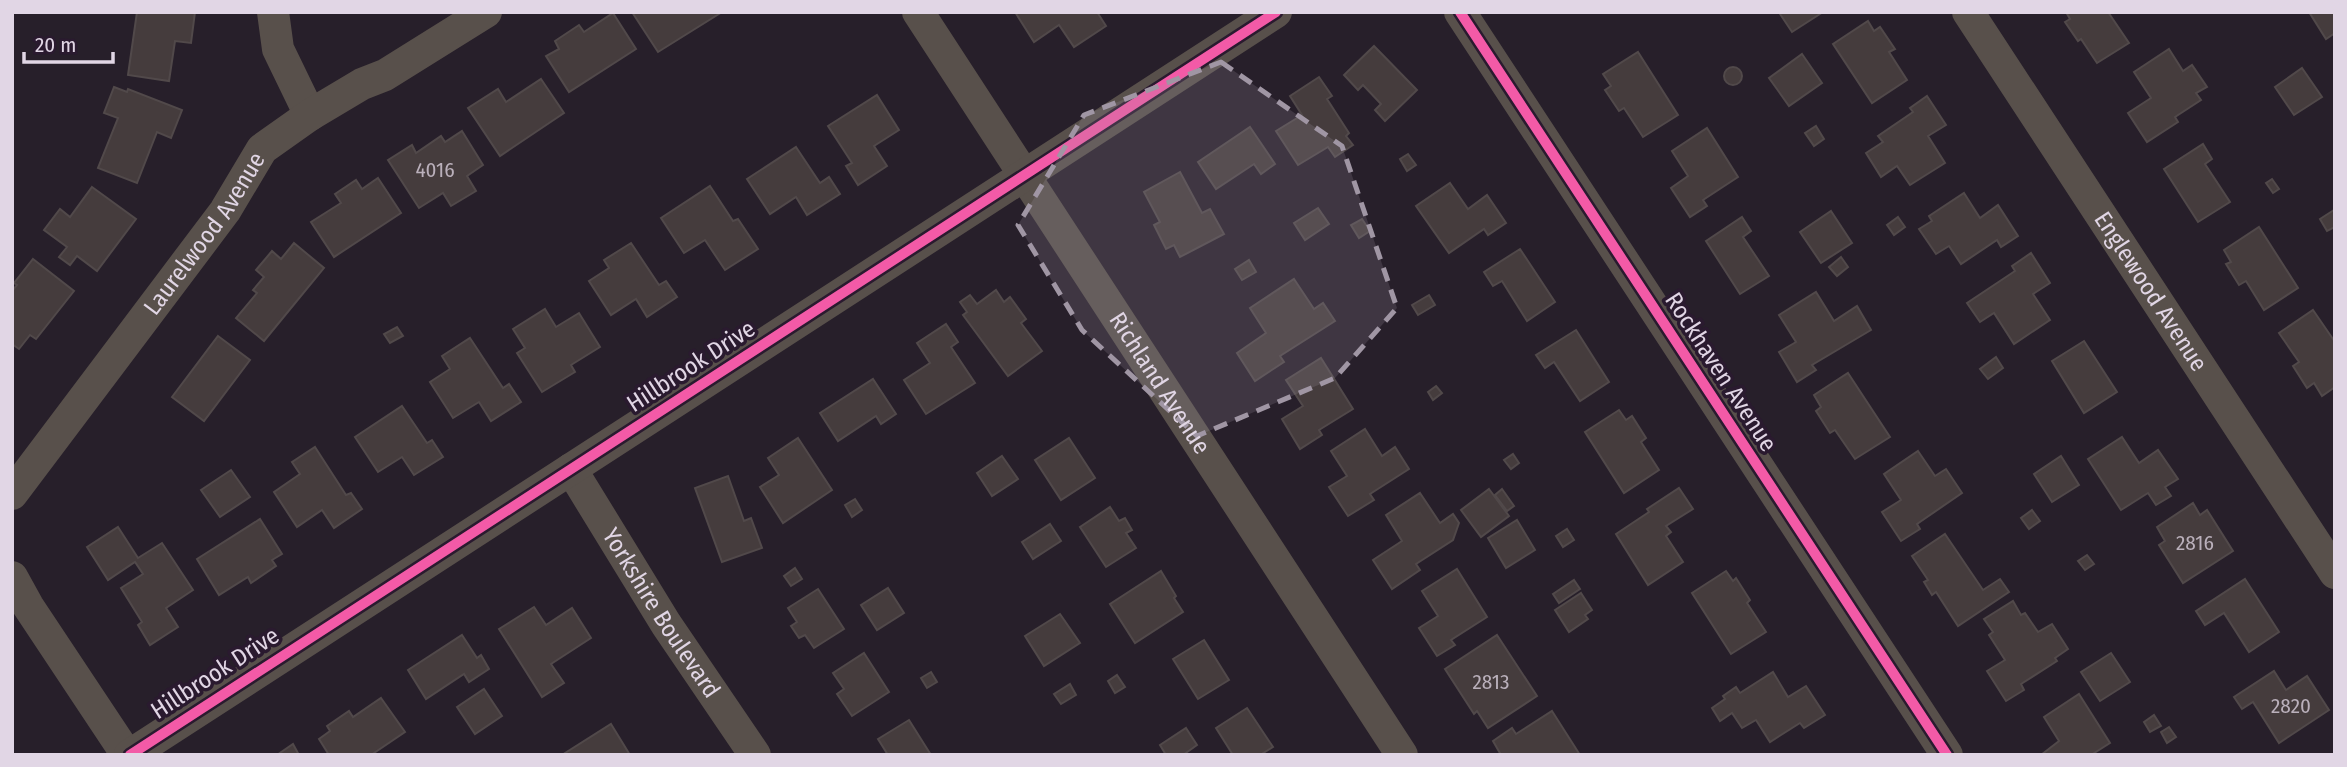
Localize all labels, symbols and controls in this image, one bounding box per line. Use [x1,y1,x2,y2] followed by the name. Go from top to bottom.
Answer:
[24,21,114,65] scale bar
[35,32,76,58] text: 20 m
[138,147,271,320] street label: Laurelwood Avenue
[415,157,455,183] house number: 4016
[2089,207,2213,376] street label: Englewood Avenue
[1659,287,1783,457] street label: Rockhaven Avenue
[1103,307,1216,459] street label: Richland Avenue
[622,314,760,418] street label: Hillbrook Drive
[597,523,726,703] street label: Yorkshire Boulevard
[2176,530,2214,556] house number: 2816
[146,621,284,725] street label: Hillbrook Drive
[1473,669,1509,695] house number: 2813
[2271,693,2311,719] house number: 2820

